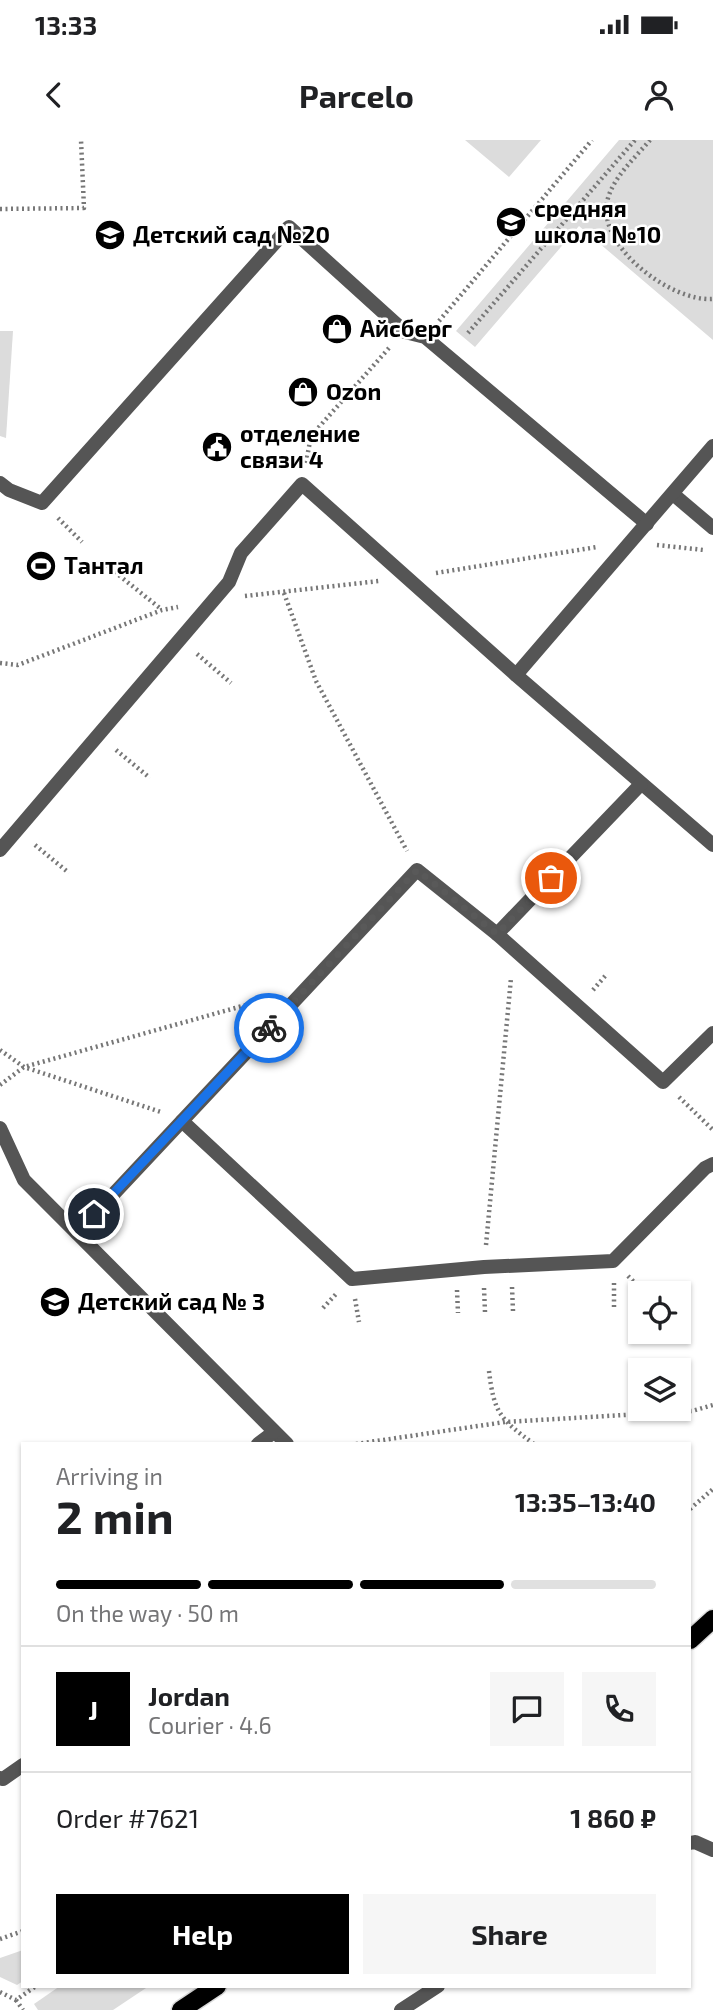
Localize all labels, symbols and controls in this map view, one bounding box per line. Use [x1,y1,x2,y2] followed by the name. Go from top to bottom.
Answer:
[35,9,97,40] text: 13:33
[35,76,73,114] icon: back
[299,76,414,114] text: Parcelo
[640,76,678,114] icon: person
[534,194,661,248] place label: средняя школа №10
[494,205,528,239] school or university icon: средняя школа №10
[93,218,127,252] school or university icon: Детский сад №20
[133,220,330,248] place label: Детский сад №20
[320,312,354,346] shop icon: Айсберг
[360,314,452,342] place label: Айсберг
[286,375,320,409] shop icon: Ozon
[326,377,381,405] place label: Ozon
[240,419,360,473] place label: отделение связи 4
[200,430,234,464] public building icon: отделение связи 4
[24,549,58,583] sports icon: Тантал
[64,551,144,579] place label: Тантал
[521,848,581,908] pin
[532,859,570,897] icon: bag
[234,993,304,1063] courier
[250,1009,288,1047] icon: bike
[64,1184,124,1244] pin
[75,1195,113,1233] icon: home
[628,1281,691,1421] map controls
[628,1281,691,1344] button: locate
[38,1285,72,1319] school or university icon: Детский сад № 3
[78,1287,265,1315] place label: Детский сад № 3
[628,1358,691,1421] button: layers
[56,1462,163,1490] text: Arriving in
[515,1486,656,1517] text: 13:35–13:40
[56,1488,174,1543] text: 2 min
[56,1599,239,1627] text: On the way · 50 m
[490,1672,564,1746] button: chat
[582,1672,656,1746] button: phone
[148,1680,230,1711] text: Jordan
[88,1694,98,1725] text: J
[148,1711,272,1739] text: Courier · 4.6
[56,1802,199,1833] text: Order #7621
[570,1802,656,1833] text: 1 860 ₽
[56,1894,349,1974] button: Help
[363,1894,656,1974] button: Share

